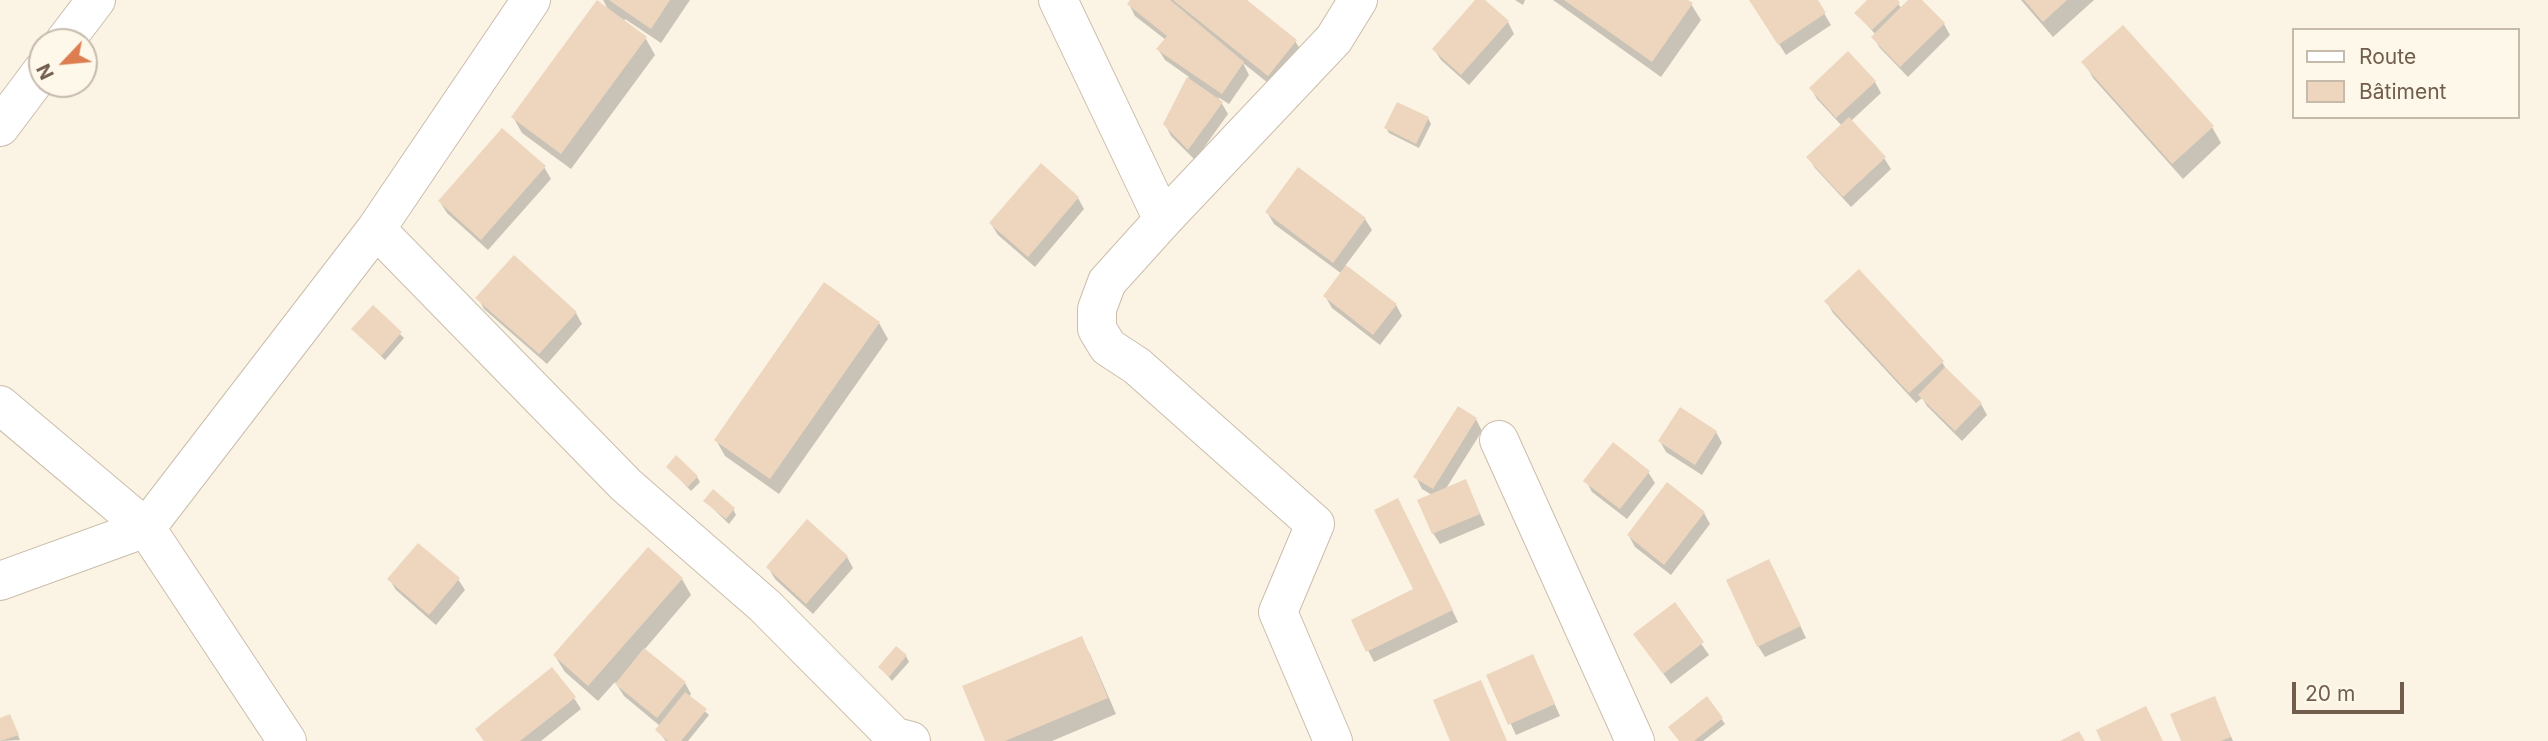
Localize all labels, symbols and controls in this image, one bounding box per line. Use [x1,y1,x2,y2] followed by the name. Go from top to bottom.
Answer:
[28,28,98,98] north arrow
[2292,28,2520,119] legend
[2359,44,2416,69] text: Route
[32,60,59,83] text: N
[2359,79,2446,104] text: Bâtiment
[2296,668,2408,712] scale bar
[2305,681,2355,706] text: 20 m

